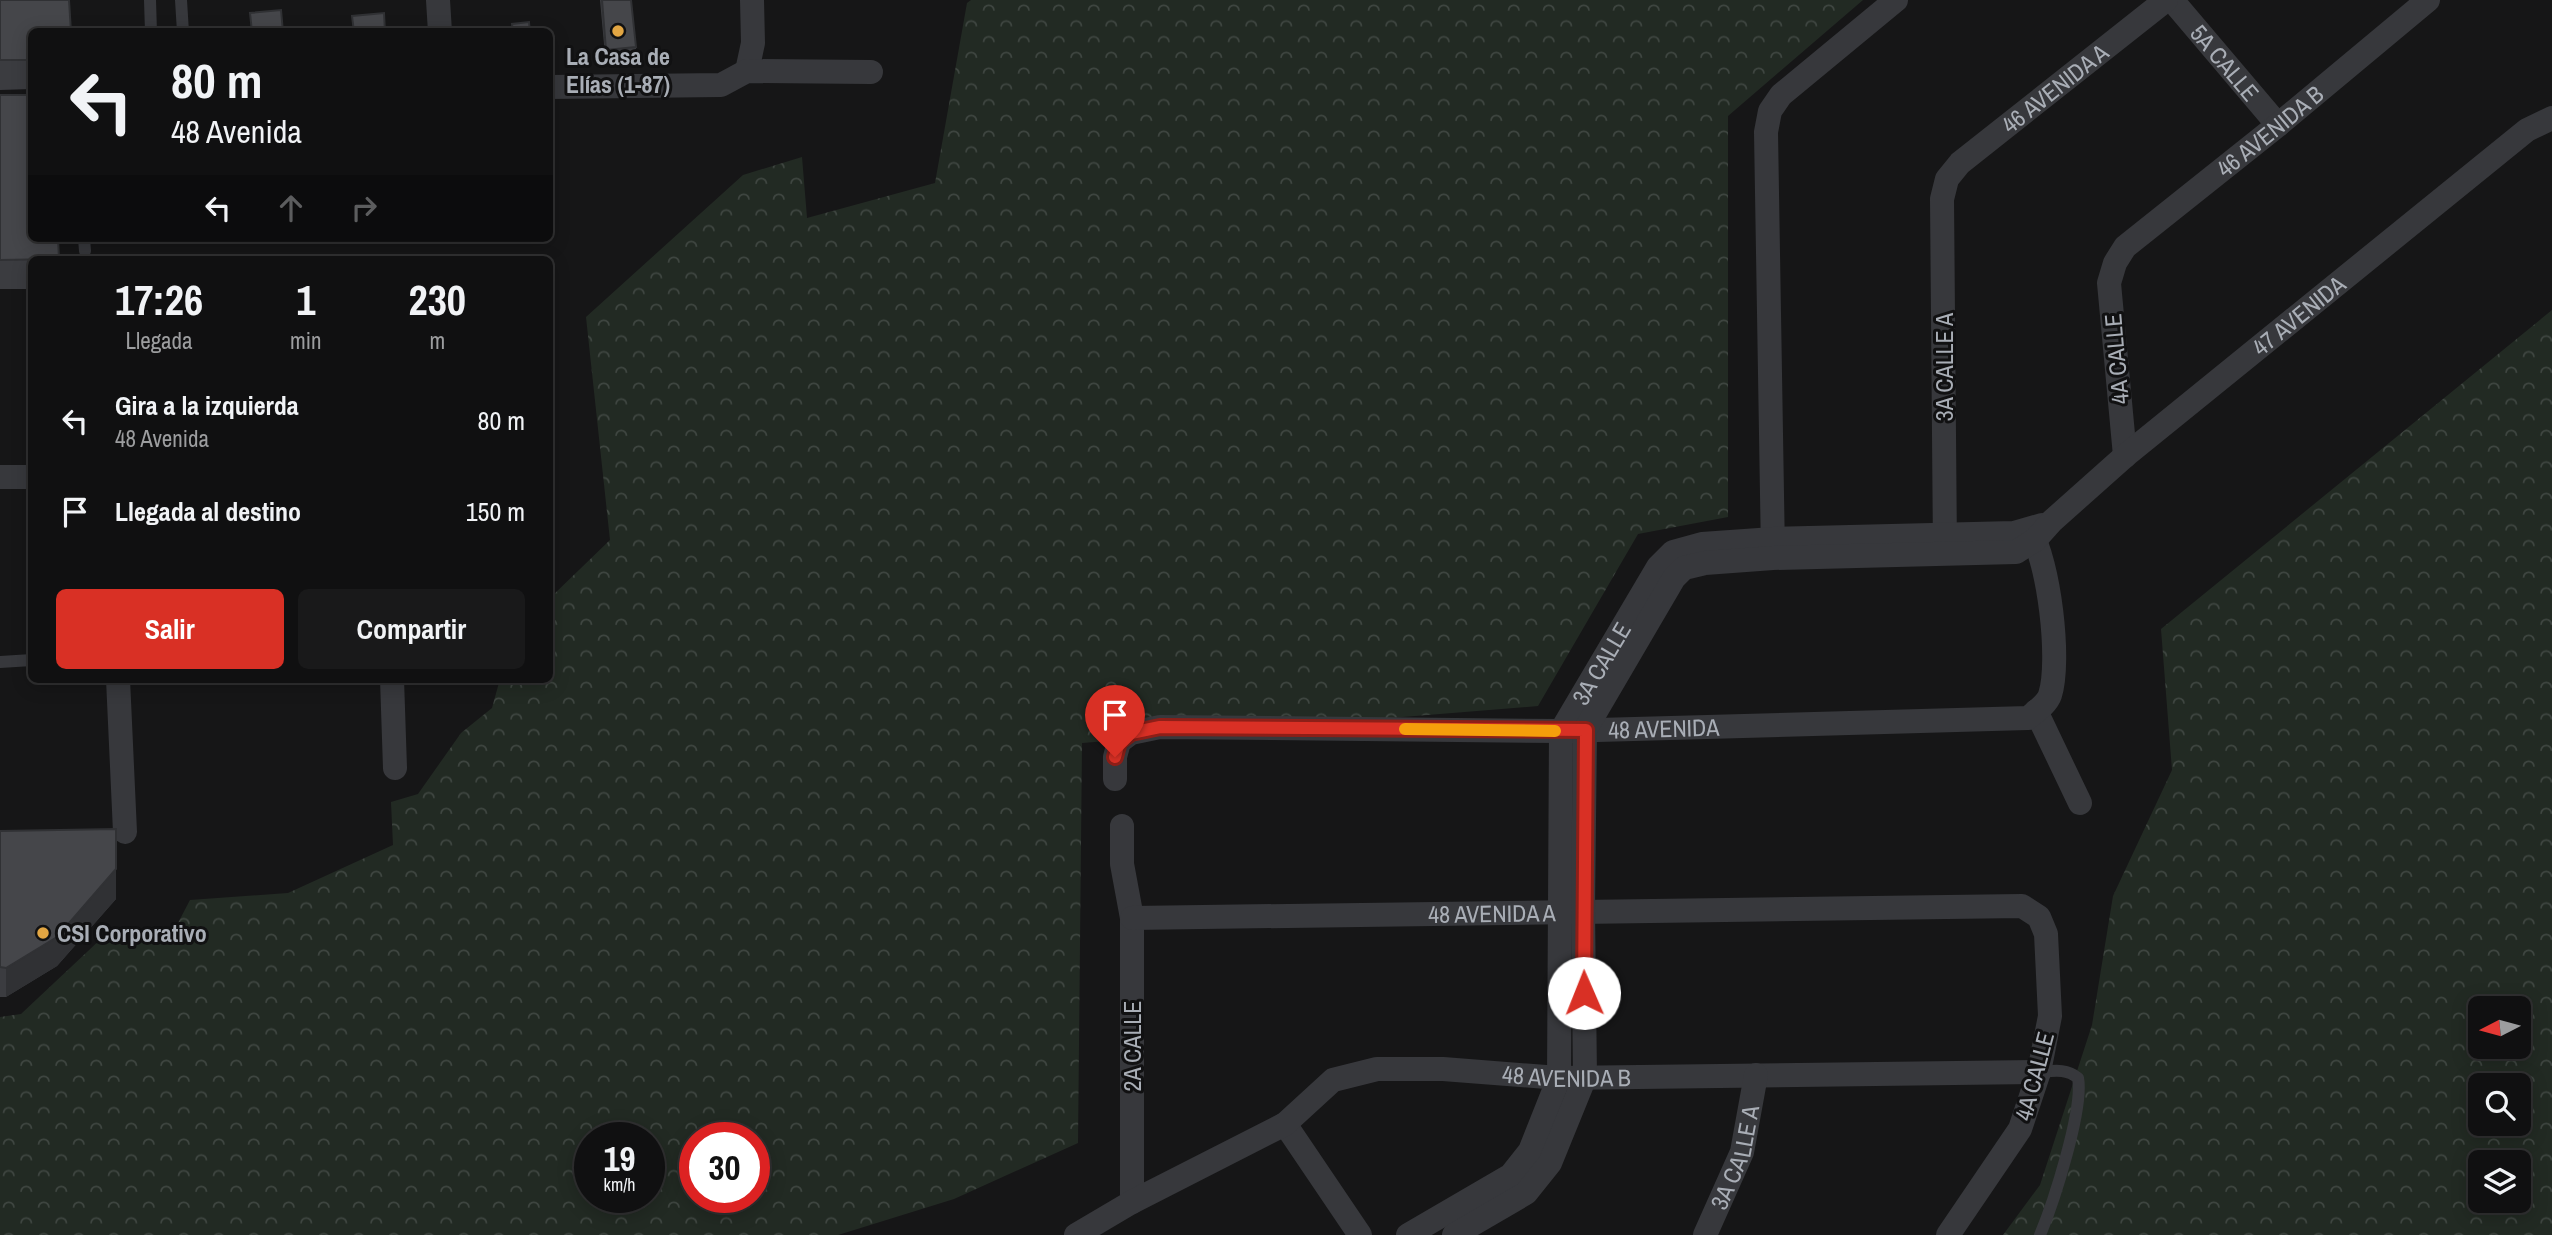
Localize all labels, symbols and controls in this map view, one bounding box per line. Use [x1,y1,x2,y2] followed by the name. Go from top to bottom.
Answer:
[2183,18,2267,108] street label: 5A CALLE
[610,23,626,39] marker: La Casa de Elías (1-87)
[1995,35,2115,140] street label: 46 AVENIDA A
[566,40,670,100] place label: La Casa de Elías (1-87)
[171,47,263,113] text: 80 m
[56,56,147,147] icon: left
[2210,78,2330,184] street label: 46 AVENIDA B
[171,110,302,153] text: 48 Avenida
[199,189,237,227] icon: left
[272,189,310,227] icon: ahead
[345,189,383,227] icon: right
[2245,267,2353,363] street label: 47 AVENIDA
[115,272,203,328] text: 17:26
[296,272,315,328] text: 1
[409,272,466,328] text: 230
[1928,312,1960,421] street label: 3A CALLE A
[2096,312,2136,406] street label: 4A CALLE
[125,325,193,356] text: Llegada
[290,325,322,356] text: min
[429,325,445,356] text: m
[115,388,299,423] text: Gira a la izquierda
[56,402,94,440] icon: left
[478,403,525,438] text: 80 m
[115,423,209,454] text: 48 Avenida
[56,493,94,531] icon: arrive
[115,494,301,529] text: Llegada al destino
[466,494,525,529] text: 150 m
[56,589,284,669] button: Salir
[298,589,525,669] button: Compartir
[1564,616,1638,711] street label: 3A CALLE
[1085,685,1145,757] pin
[1096,696,1134,734] icon: arrive
[1608,711,1721,746] street label: 48 AVENIDA
[1428,896,1557,930] street label: 48 AVENIDA A
[57,917,207,949] place label: CSI Corporativo
[35,925,51,941] marker: CSI Corporativo
[1547,956,1621,1030] position arrow
[2468,996,2530,1059] north arrow
[2468,996,2531,1213] map controls
[1116,1001,1148,1091] street label: 2A CALLE
[2007,1028,2061,1124] street label: 4A CALLE
[1501,1058,1631,1094] street label: 48 AVENIDA B
[2468,1073,2531,1136] button: search
[1703,1102,1766,1214] street label: 3A CALLE A
[679,1122,770,1213] speed limit sign: 30
[604,1135,635,1182] text: 19
[2468,1150,2531,1213] button: layers
[604,1172,636,1197] text: km/h

